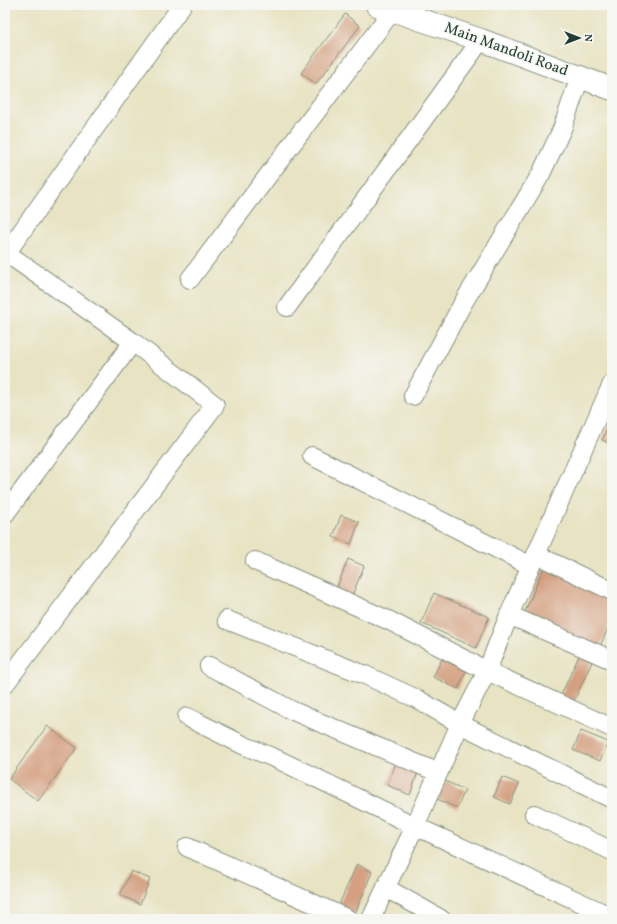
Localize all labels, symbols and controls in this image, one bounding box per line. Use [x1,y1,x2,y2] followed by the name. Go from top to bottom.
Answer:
[441,18,571,82] street label: Main Mandoli Road
[559,18,599,58] north arrow
[580,34,595,42] text: N

